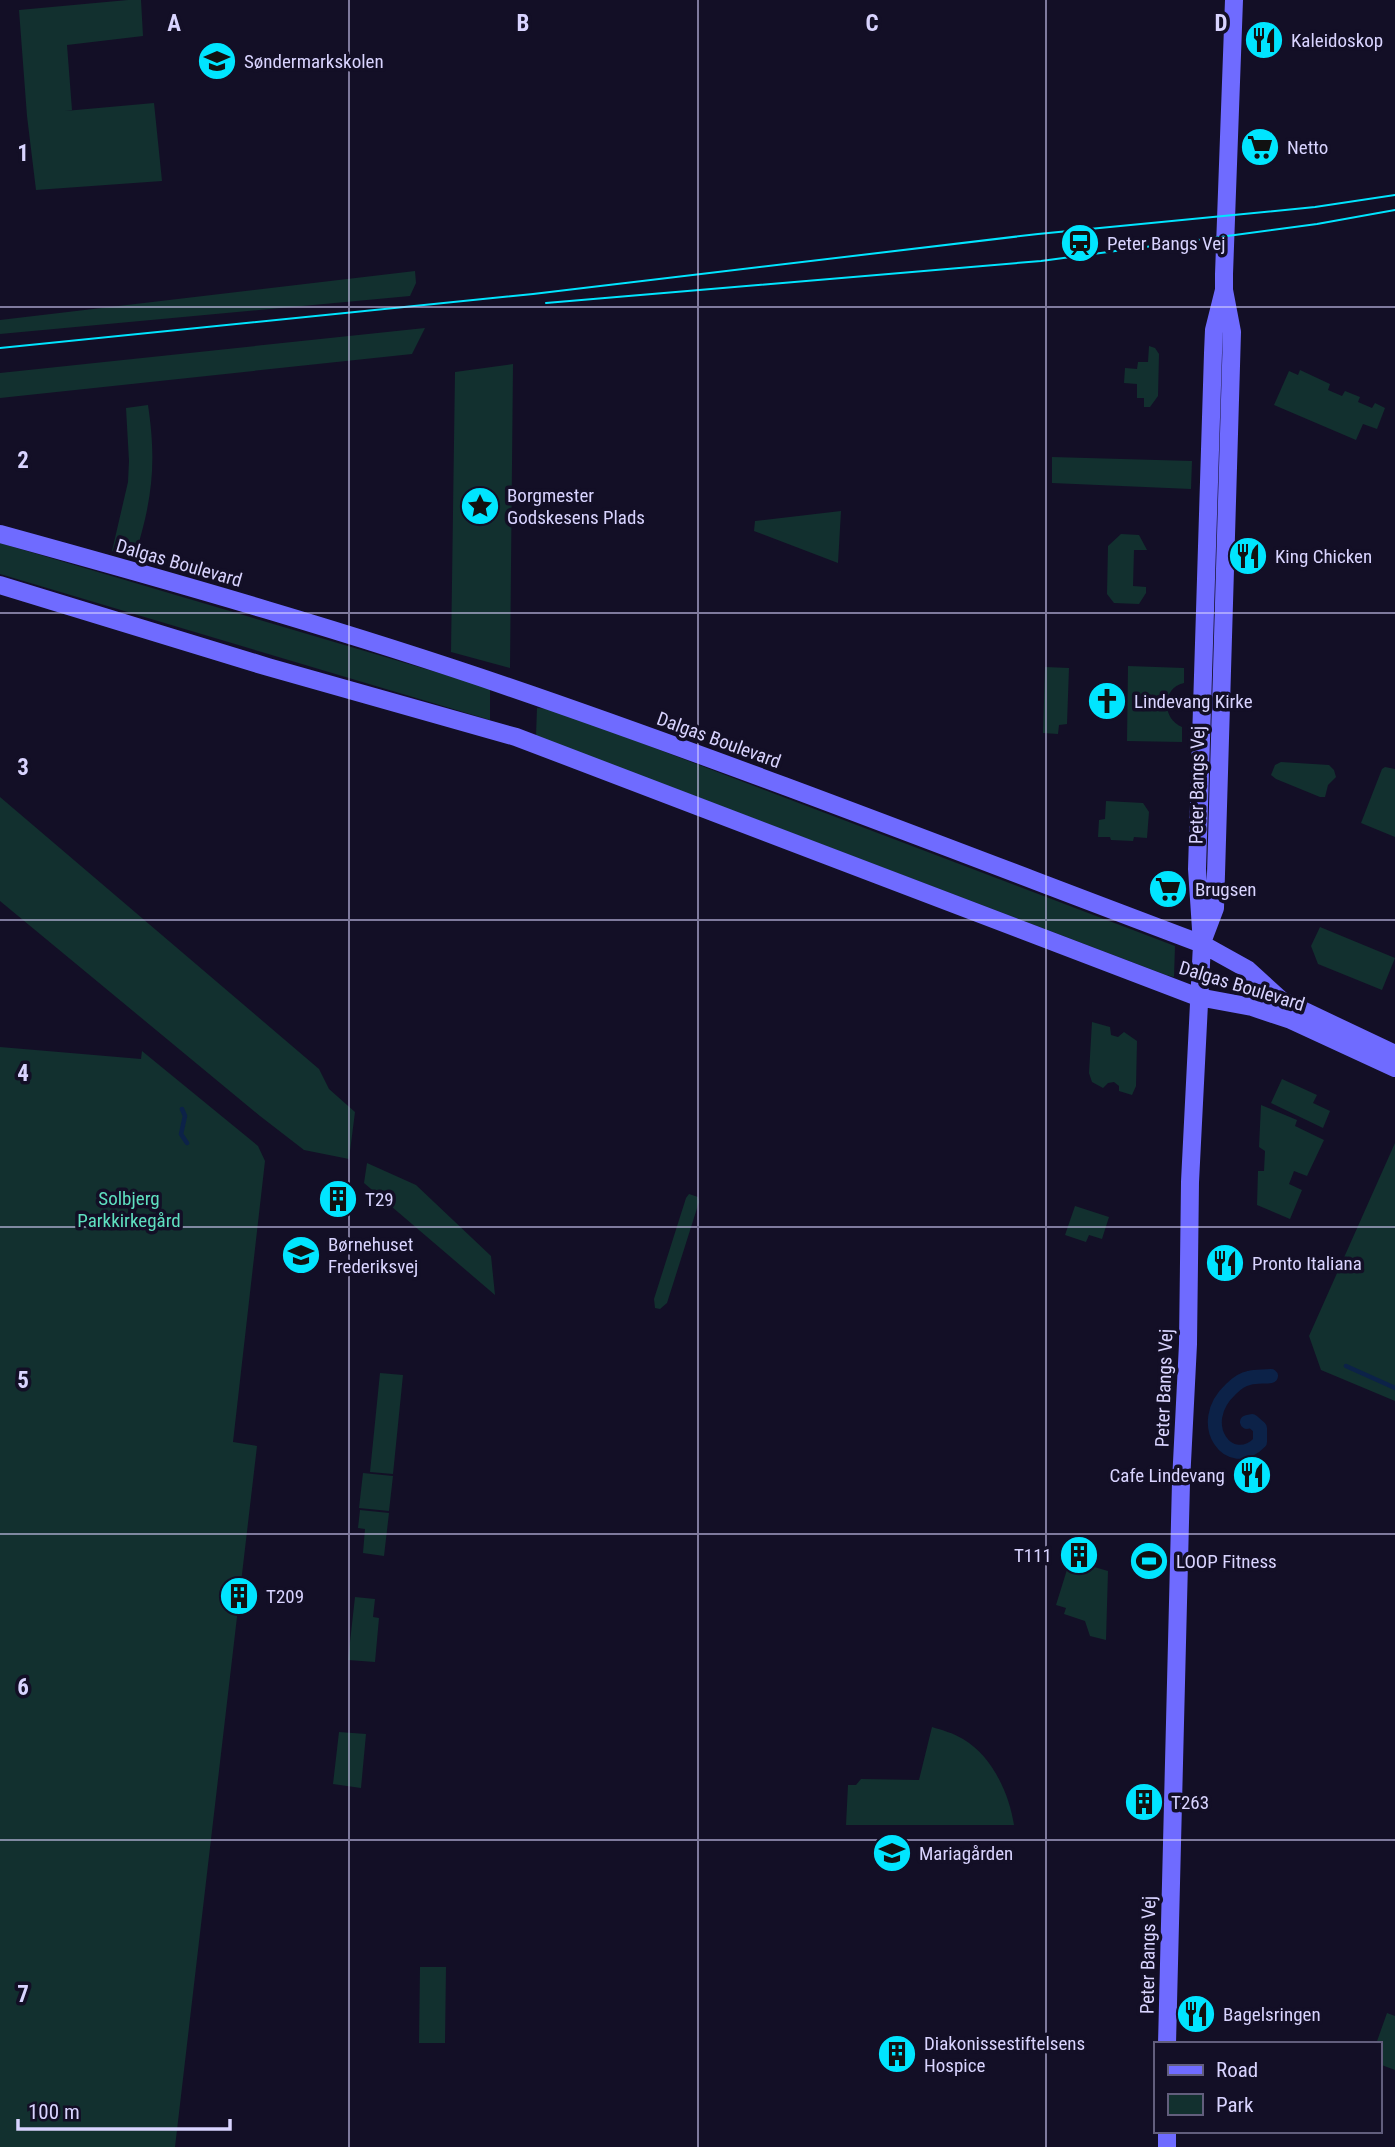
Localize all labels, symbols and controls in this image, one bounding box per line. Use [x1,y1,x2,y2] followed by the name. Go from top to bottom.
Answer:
[167,10,181,37] text: A
[517,10,529,37] text: B
[865,10,879,37] text: C
[1215,10,1228,37] text: D
[1243,19,1285,61] restaurant icon: Kaleidoskop
[1291,29,1383,52] place label: Kaleidoskop
[196,40,238,82] school or university icon: Søndermarkskolen
[244,50,384,73] place label: Søndermarkskolen
[1239,126,1281,168] supermarket icon: Netto
[1287,136,1328,159] place label: Netto
[17,140,29,167] text: 1
[1059,222,1101,264] station icon: Peter Bangs Vej
[1107,232,1225,255] place label: Peter Bangs Vej
[17,447,29,474] text: 2
[507,484,645,529] place label: Borgmester Godskesens Plads
[459,485,501,527] place icon: Borgmester Godskesens Plads
[113,534,245,592] street label: Dalgas Boulevard
[1227,535,1269,577] restaurant icon: King Chicken
[1275,545,1372,568] place label: King Chicken
[1086,680,1128,722] church icon: Lindevang Kirke
[1134,690,1253,713] place label: Lindevang Kirke
[654,707,784,773] street label: Dalgas Boulevard
[1184,726,1210,844] street label: Peter Bangs Vej
[17,754,29,781] text: 3
[1147,868,1189,910] supermarket icon: Brugsen
[1195,878,1257,901] place label: Brugsen
[1176,956,1308,1016] street label: Dalgas Boulevard
[17,1060,29,1087] text: 4
[317,1178,359,1220] building icon: T29
[77,1187,181,1232] park label: Solbjerg Parkkirkegård
[365,1188,394,1211] place label: T29
[328,1233,418,1278] place label: Børnehuset Frederiksvej
[280,1234,322,1276] school or university icon: Børnehuset Frederiksvej
[1204,1242,1246,1284] restaurant icon: Pronto Italiana
[1252,1252,1362,1275] place label: Pronto Italiana
[1150,1328,1178,1448] street label: Peter Bangs Vej
[17,1367,29,1394] text: 5
[1231,1454,1273,1496] restaurant icon: Cafe Lindevang
[1110,1464,1225,1487] place label: Cafe Lindevang
[1058,1534,1100,1576] building icon: T111
[1128,1540,1170,1582] sports icon: LOOP Fitness
[1014,1544,1052,1567] place label: T111
[1176,1550,1277,1573] place label: LOOP Fitness
[218,1575,260,1617] building icon: T209
[266,1585,304,1608] place label: T209
[17,1674,29,1701] text: 6
[1123,1781,1165,1823] building icon: T263
[1171,1791,1209,1814] place label: T263
[871,1832,913,1874] school or university icon: Mariagården
[919,1842,1013,1865] place label: Mariagården
[1135,1896,1161,2014] street label: Peter Bangs Vej
[17,1981,29,2008] text: 7
[1175,1993,1217,2035] restaurant icon: Bagelsringen
[1223,2003,1321,2026] place label: Bagelsringen
[924,2032,1085,2077] place label: Diakonissestiftelsens Hospice
[876,2033,918,2075] building icon: Diakonissestiftelsens Hospice
[1154,2042,1381,2133] legend
[1216,2058,1258,2082] text: Road
[18,2088,229,2132] scale bar
[1216,2093,1254,2117] text: Park
[28,2100,80,2124] text: 100 m

